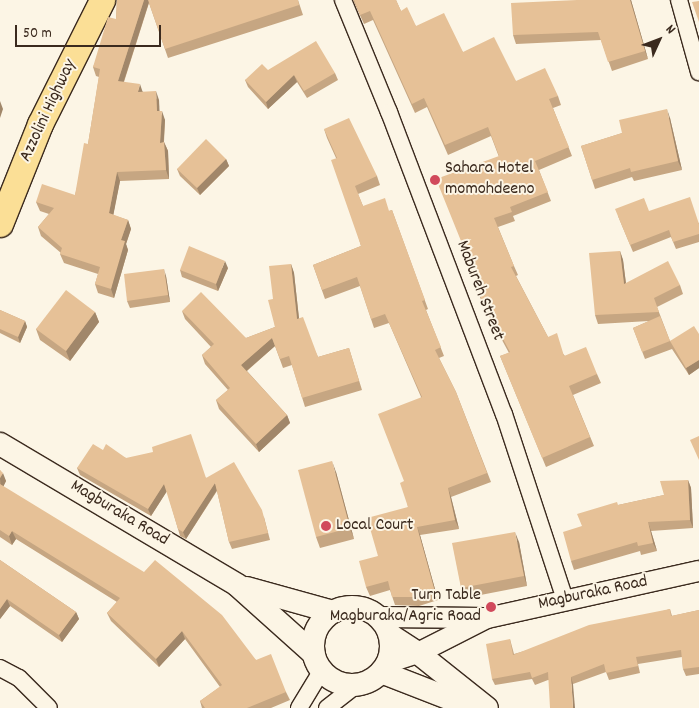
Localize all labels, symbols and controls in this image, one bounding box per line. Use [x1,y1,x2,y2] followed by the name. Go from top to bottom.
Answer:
[18,15,164,47] scale bar
[634,15,684,65] north arrow
[660,20,680,39] text: N
[23,23,52,45] text: 50 m
[16,56,82,166] street label: Azzolini Highway
[445,159,535,202] place label: Sahara Hotel momohdeeno
[429,174,441,186] marker: Sahara Hotel momohdeeno
[450,238,508,344] street label: Mabureh Street
[66,476,172,552] street label: Magburaka Road
[336,515,413,537] place label: Local Court
[320,520,332,532] marker: Local Court
[536,572,650,616] street label: Magburaka Road
[330,586,481,628] place label: Turn Table Magburaka/Agric Road
[485,601,497,613] marker: Turn Table Magburaka/Agric Road

